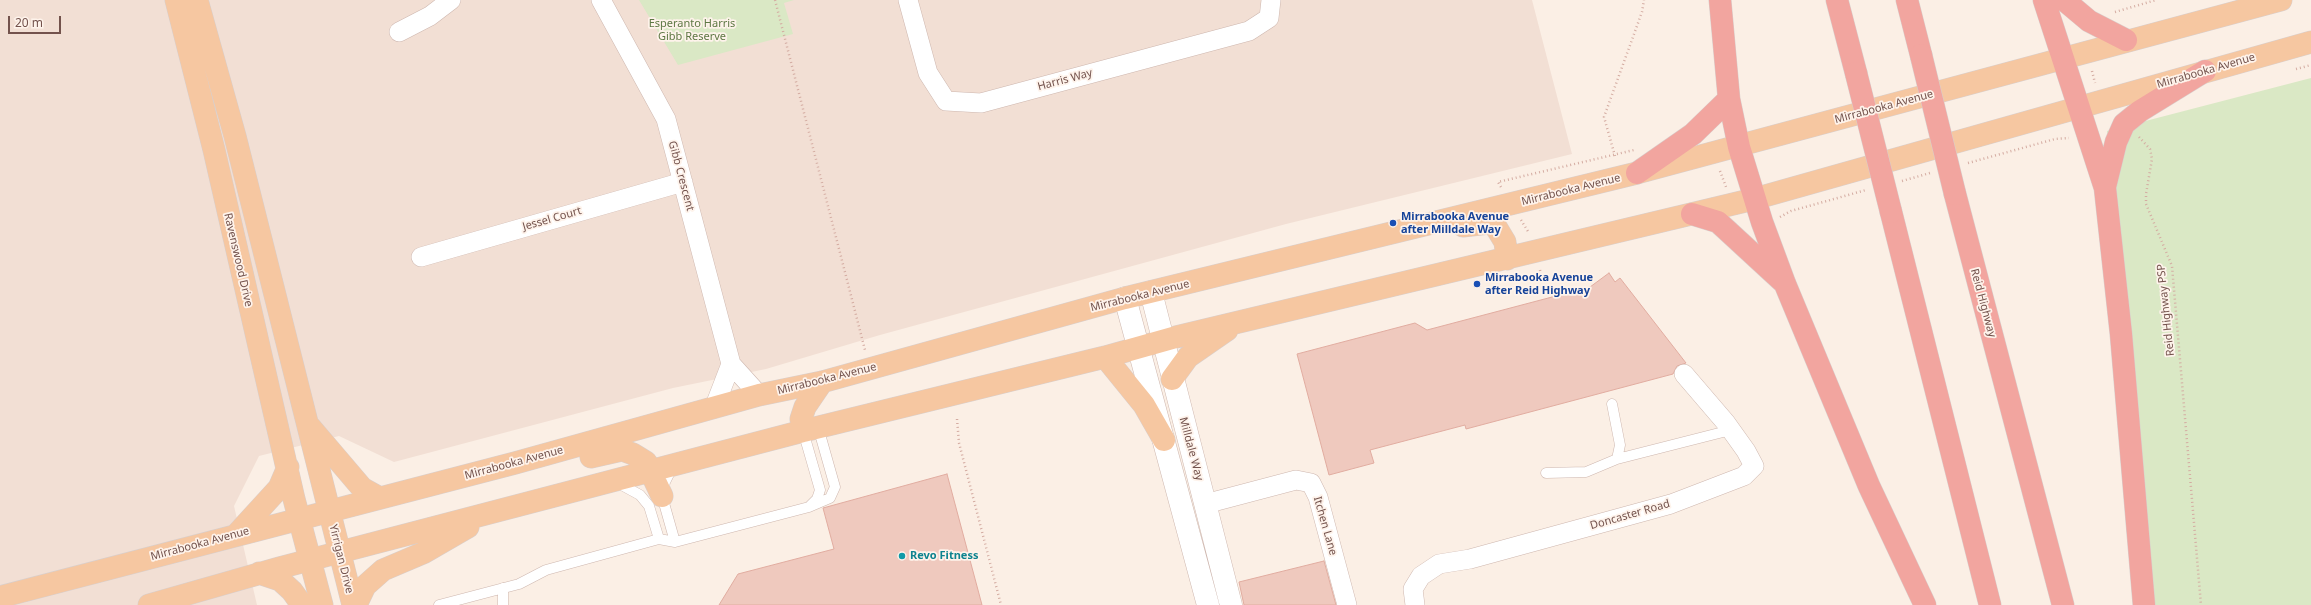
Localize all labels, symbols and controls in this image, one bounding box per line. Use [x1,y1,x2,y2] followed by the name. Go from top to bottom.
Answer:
[10,8,63,34] scale bar
[15,14,43,31] text: 20 m
[649,17,735,43] park label: Esperanto Harris Gibb Reserve
[2155,51,2257,91] street label: Mirrabooka Avenue
[1036,66,1094,94] street label: Harris Way
[1833,87,1935,127] street label: Mirrabooka Avenue
[665,139,697,213] street label: Gibb Crescent
[1520,171,1622,209] street label: Mirrabooka Avenue
[521,204,583,234] street label: Jessel Court
[1401,210,1509,236] place label: Mirrabooka Avenue after Milldale Way
[221,212,255,308] street label: Ravenswood Drive
[1388,218,1398,228] marker: Mirrabooka Avenue after Milldale Way
[2155,263,2177,357] street label: Reid Highway PSP
[1968,267,1998,339] street label: Reid Highway
[1485,271,1593,297] place label: Mirrabooka Avenue after Reid Highway
[1089,277,1191,315] street label: Mirrabooka Avenue
[1472,279,1482,289] marker: Mirrabooka Avenue after Reid Highway
[776,360,878,398] street label: Mirrabooka Avenue
[1176,416,1206,482] street label: Milldale Way
[463,443,565,483] street label: Mirrabooka Avenue
[1310,495,1340,557] street label: Itchen Lane
[1589,497,1671,533] street label: Doncaster Road
[326,523,356,595] street label: Yirrigan Drive
[149,524,251,564] street label: Mirrabooka Avenue
[910,549,978,563] place label: Revo Fitness
[897,551,907,561] marker: Revo Fitness

